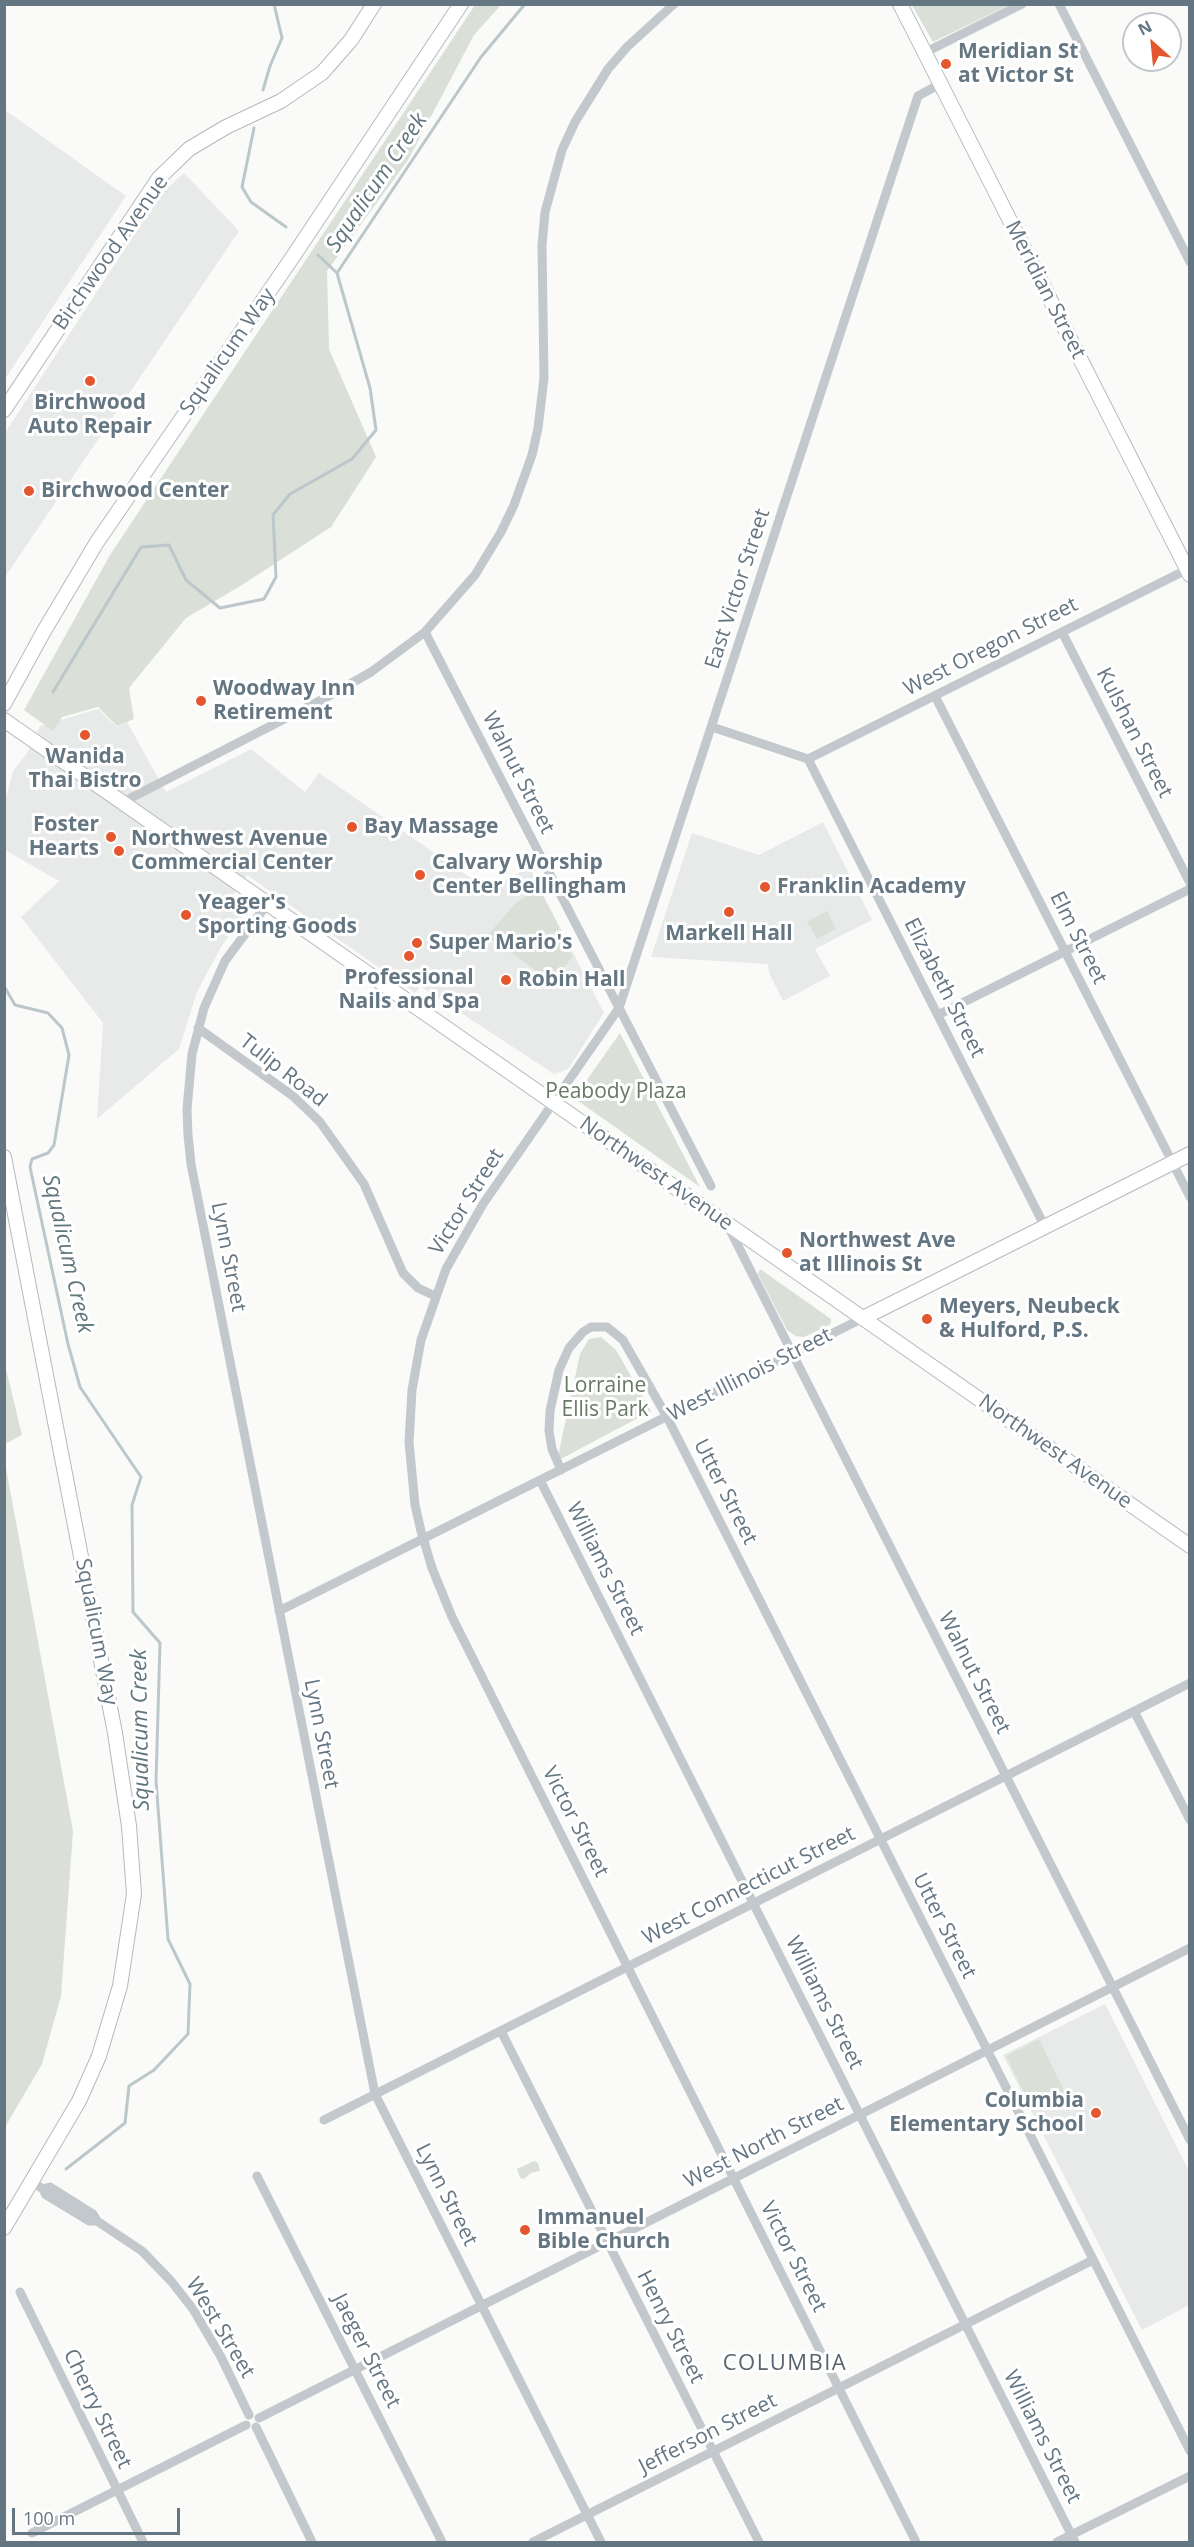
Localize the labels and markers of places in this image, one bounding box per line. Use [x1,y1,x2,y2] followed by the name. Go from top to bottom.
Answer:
[958,39,1078,89] place label: Meridian St at Victor St
[939,57,953,71] marker: Meridian St at Victor St
[83,374,97,388] marker: Birchwood Auto Repair
[28,390,152,440] place label: Birchwood Auto Repair
[41,478,229,504] place label: Birchwood Center
[22,484,36,498] marker: Birchwood Center
[213,676,355,726] place label: Woodway Inn Retirement
[194,694,208,708] marker: Woodway Inn Retirement
[78,728,92,742] marker: Wanida Thai Bistro
[28,744,142,794] place label: Wanida Thai Bistro
[29,812,99,862] place label: Foster Hearts
[364,814,499,840] place label: Bay Massage
[345,820,359,834] marker: Bay Massage
[131,826,333,876] place label: Northwest Avenue Commercial Center
[104,830,118,844] marker: Foster Hearts
[112,844,126,858] marker: Northwest Avenue Commercial Center
[432,850,627,900] place label: Calvary Worship Center Bellingham
[413,868,427,882] marker: Calvary Worship Center Bellingham
[777,874,966,900] place label: Franklin Academy
[758,880,772,894] marker: Franklin Academy
[198,890,357,940] place label: Yeager's Sporting Goods
[722,905,736,919] marker: Markell Hall
[179,908,193,922] marker: Yeager's Sporting Goods
[665,921,793,947] place label: Markell Hall
[429,930,573,956] place label: Super Mario's
[410,936,424,950] marker: Super Mario's
[402,949,416,963] marker: Professional Nails and Spa
[338,965,480,1015] place label: Professional Nails and Spa
[518,967,625,993] place label: Robin Hall
[499,973,513,987] marker: Robin Hall
[799,1228,956,1278] place label: Northwest Ave at Illinois St
[780,1246,794,1260] marker: Northwest Ave at Illinois St
[939,1294,1120,1344] place label: Meyers, Neubeck & Hulford, P.S.
[920,1312,934,1326] marker: Meyers, Neubeck & Hulford, P.S.
[889,2088,1084,2138] place label: Columbia Elementary School
[1089,2106,1103,2120] marker: Columbia Elementary School
[537,2205,670,2255] place label: Immanuel Bible Church
[518,2223,532,2237] marker: Immanuel Bible Church

